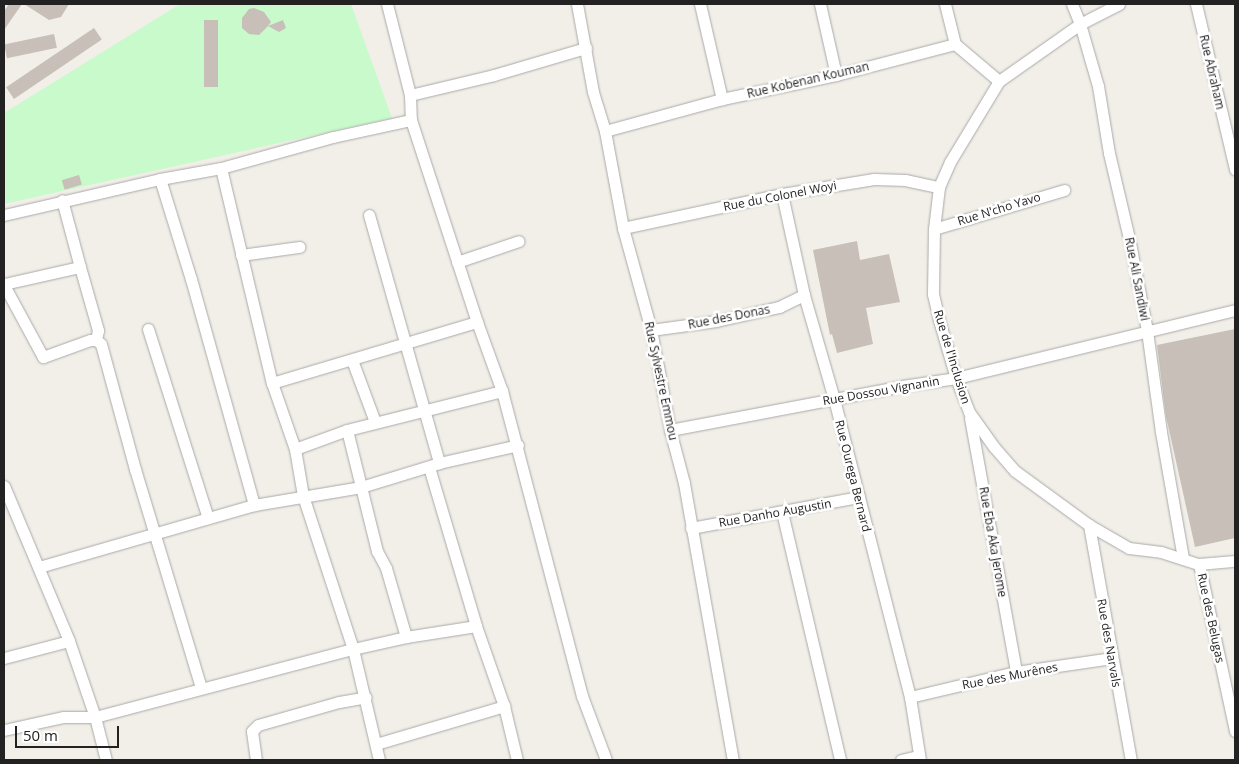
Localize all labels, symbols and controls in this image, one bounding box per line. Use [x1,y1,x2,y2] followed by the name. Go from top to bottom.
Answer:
[1196,33,1228,111] street label: Rue Abraham
[746,59,870,101] street label: Rue Kobenan Kouman
[722,178,838,214] street label: Rue du Colonel Woyi
[956,189,1042,229] street label: Rue N'cho Yavo
[1122,236,1152,322] street label: Rue Ali Sandiwi
[687,302,771,332] street label: Rue des Donas
[931,308,973,406] street label: Rue de l'Inclusion
[641,320,681,442] street label: Rue Sylvestre Emmou
[822,374,940,408] street label: Rue Dossou Vignanin
[832,419,874,533] street label: Rue Ourega Bernard
[976,486,1010,598] street label: Rue Eba Aka Jerome
[717,496,833,530] street label: Rue Danho Augustin
[1194,572,1228,664] street label: Rue des Belugas
[1094,598,1124,688] street label: Rue des Narvals
[961,660,1059,692] street label: Rue des Murênes
[18,716,121,748] scale bar
[23,725,58,745] text: 50 m

